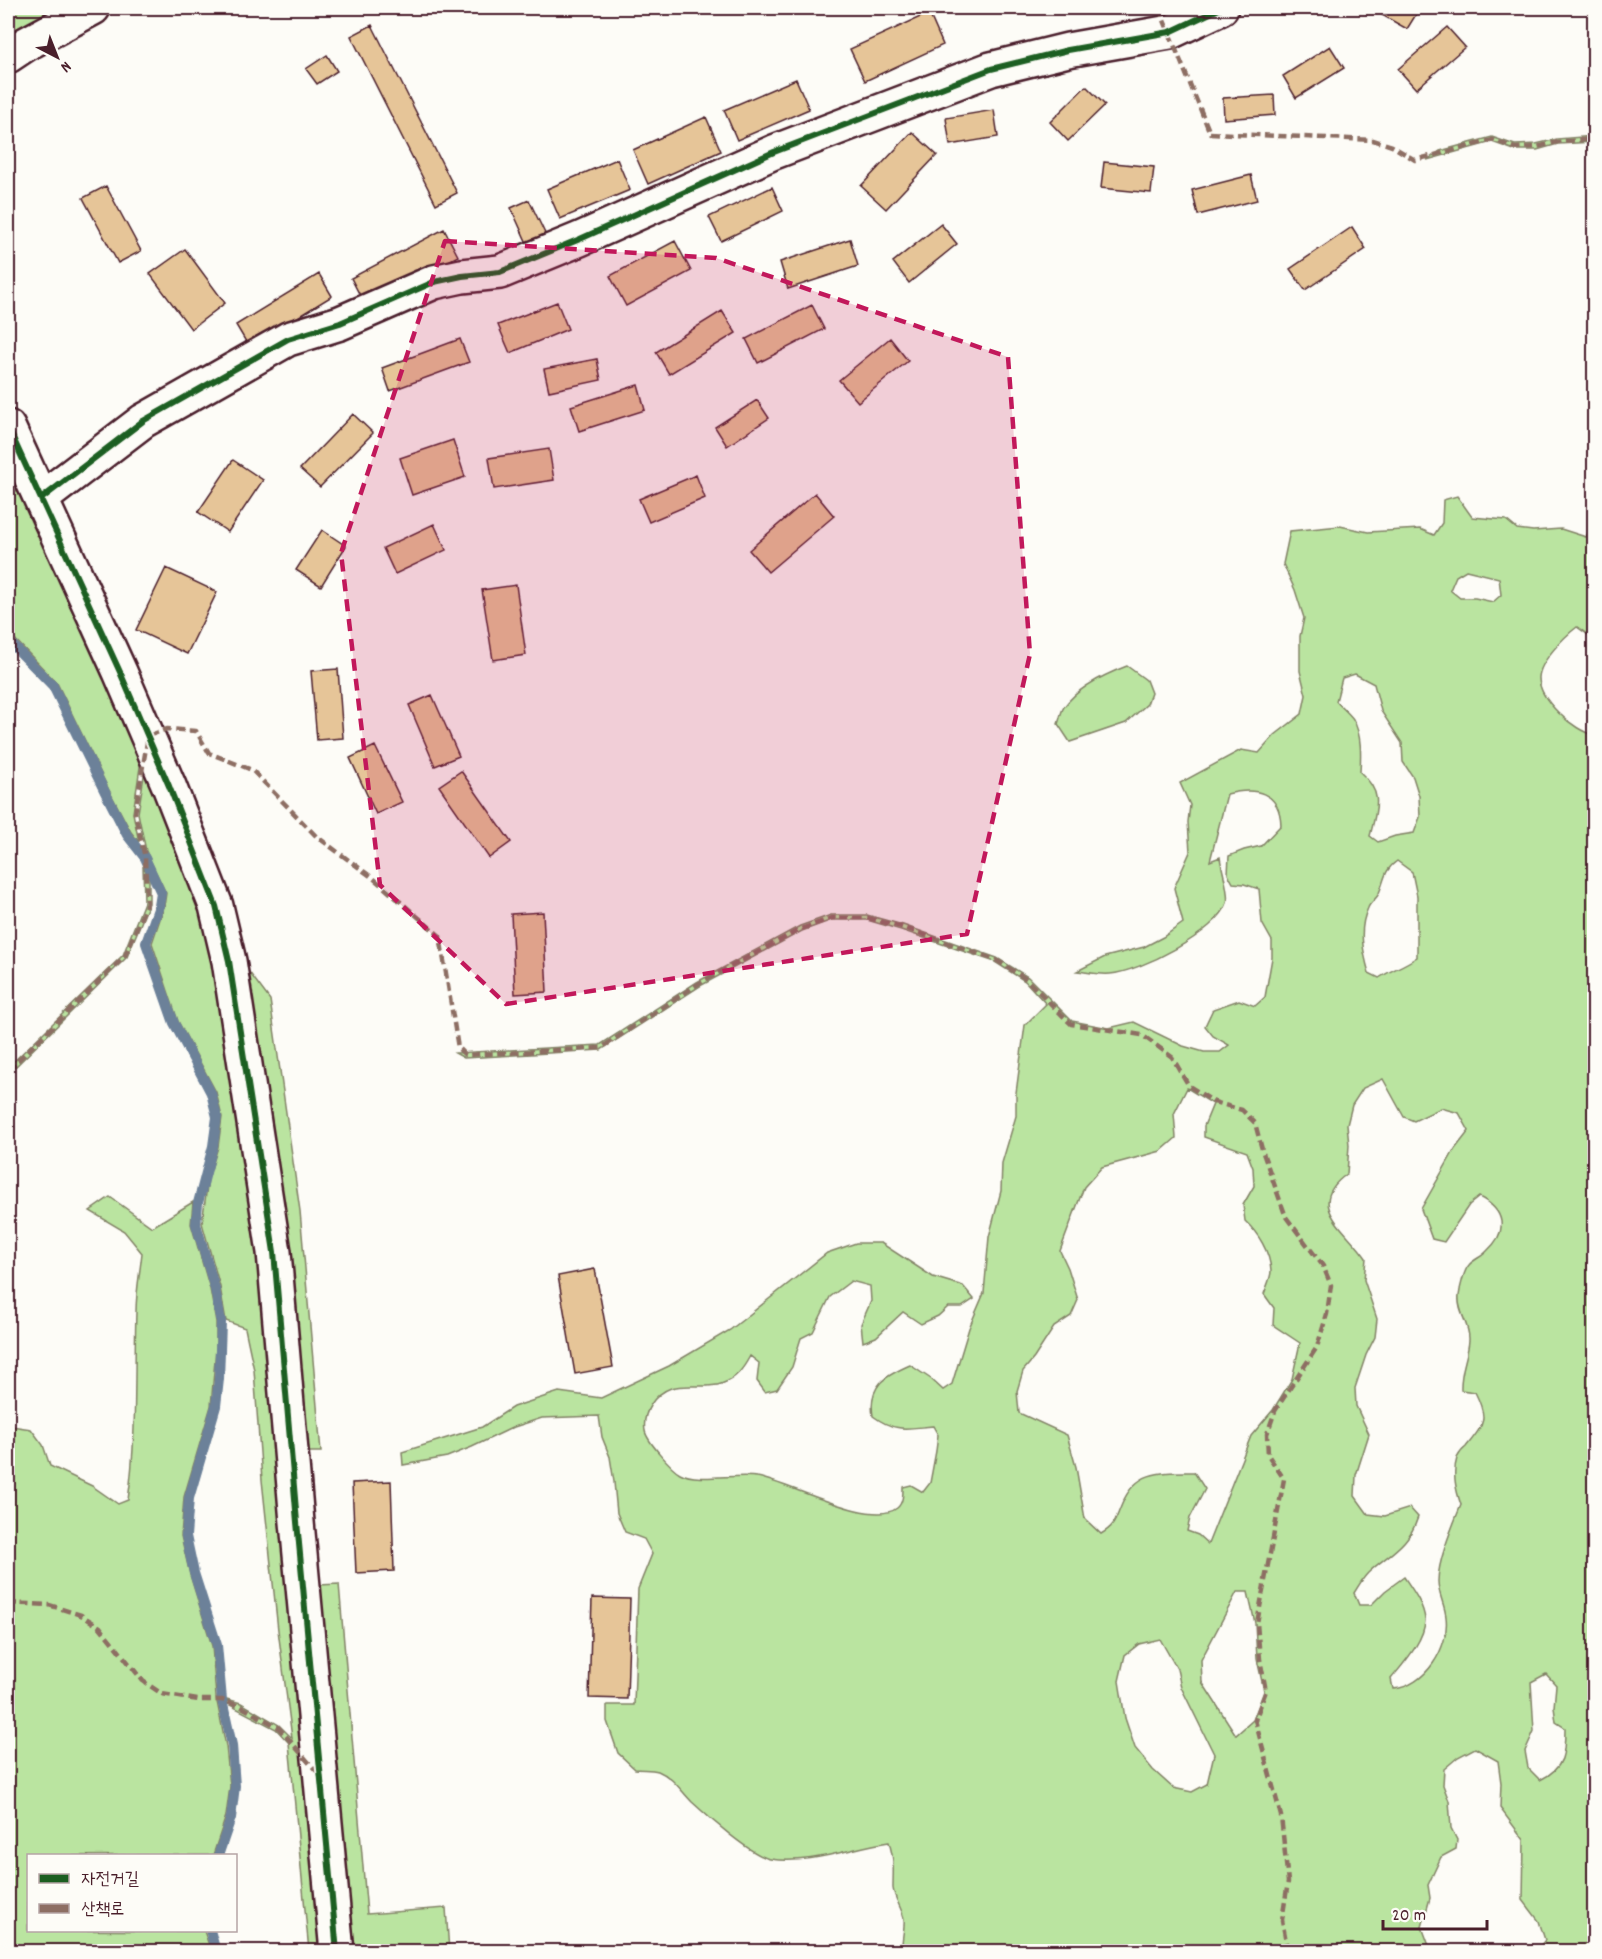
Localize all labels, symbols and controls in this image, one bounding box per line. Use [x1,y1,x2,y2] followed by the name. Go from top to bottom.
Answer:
[27,27,87,87] north arrow
[55,55,76,78] text: N
[27,1854,237,1932] legend
[81,1868,139,1893] text: 자전거길
[1383,1893,1486,1931] scale bar
[81,1898,124,1923] text: 산책로
[1392,1904,1426,1929] text: 20 m

